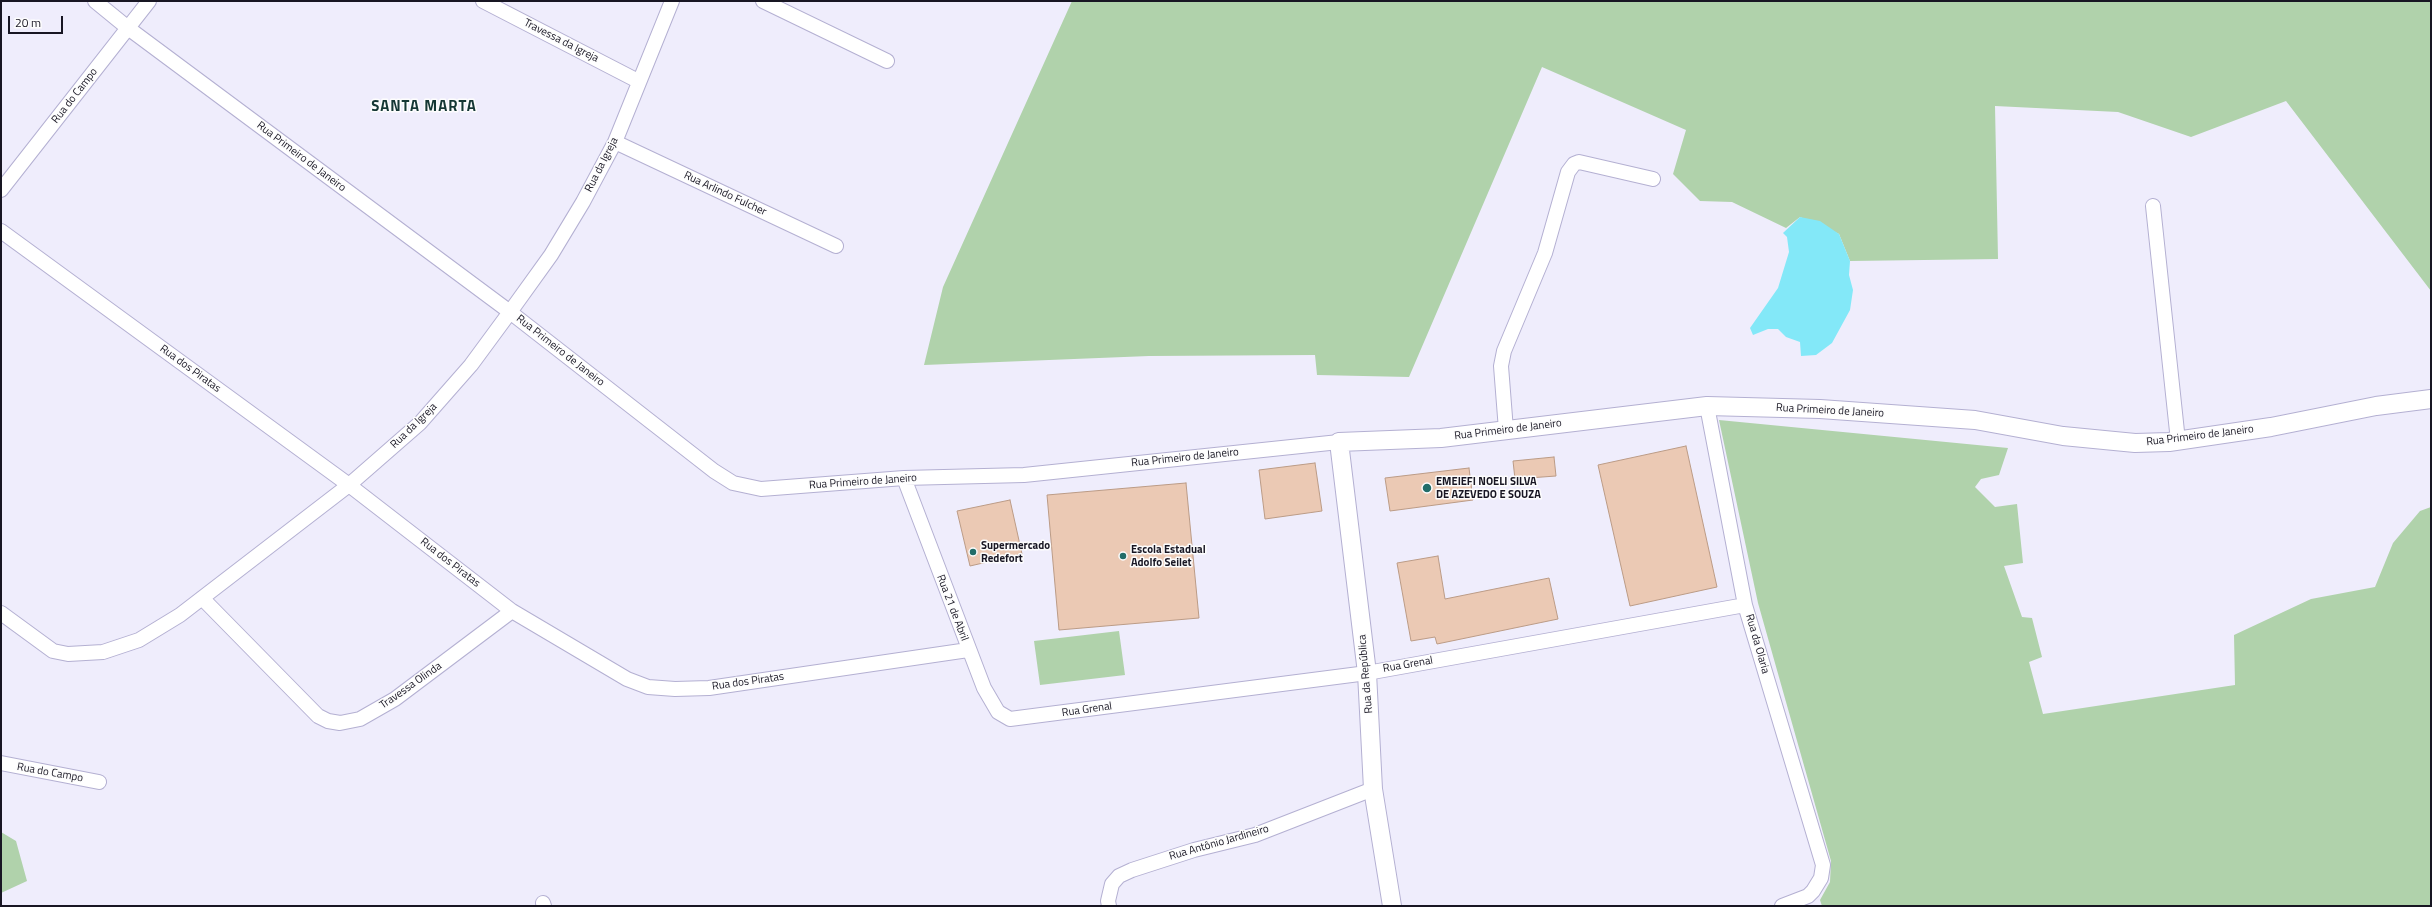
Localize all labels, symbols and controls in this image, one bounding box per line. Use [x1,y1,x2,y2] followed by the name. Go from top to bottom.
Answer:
[10,8,65,34] scale bar
[15,13,41,32] text: 20 m
[521,16,601,66] street label: Travessa da Igreja
[49,66,101,126] street label: Rua do Campo
[371,98,477,116] district label: SANTA MARTA
[254,119,348,195] street label: Rua Primeiro de Janeiro
[583,135,621,195] street label: Rua da Igreja
[682,169,768,219] street label: Rua Arlindo Fulcher
[513,312,607,390] street label: Rua Primeiro de Janeiro
[157,342,223,396] street label: Rua dos Piratas
[388,401,440,451] street label: Rua da Igreja
[1776,402,1884,420] street label: Rua Primeiro de Janeiro
[1454,417,1562,443] street label: Rua Primeiro de Janeiro
[2146,423,2254,449] street label: Rua Primeiro de Janeiro
[1131,446,1239,470] street label: Rua Primeiro de Janeiro
[809,472,917,492] street label: Rua Primeiro de Janeiro
[1436,475,1541,501] place label: EMEIEFI NOELI SILVA DE AZEVEDO E SOUZA
[1421,482,1433,494] marker: EMEIEFI NOELI SILVA DE AZEVEDO E SOUZA
[417,536,483,590] street label: Rua dos Piratas
[981,539,1050,565] place label: Supermercado Redefort
[1131,543,1206,569] place label: Escola Estadual Adolfo Seilet
[968,547,978,557] marker: Supermercado Redefort
[1118,551,1128,561] marker: Escola Estadual Adolfo Seilet
[933,573,971,643] street label: Rua 21 de Abril
[1742,613,1772,675] street label: Rua da Olaria
[1356,634,1376,714] street label: Rua da República
[1382,654,1434,676] street label: Rua Grenal
[378,660,444,712] street label: Travessa Olinda
[711,670,785,694] street label: Rua dos Piratas
[1061,700,1113,720] street label: Rua Grenal
[16,761,84,785] street label: Rua do Campo
[1168,822,1270,864] street label: Rua Antônio Jardineiro

